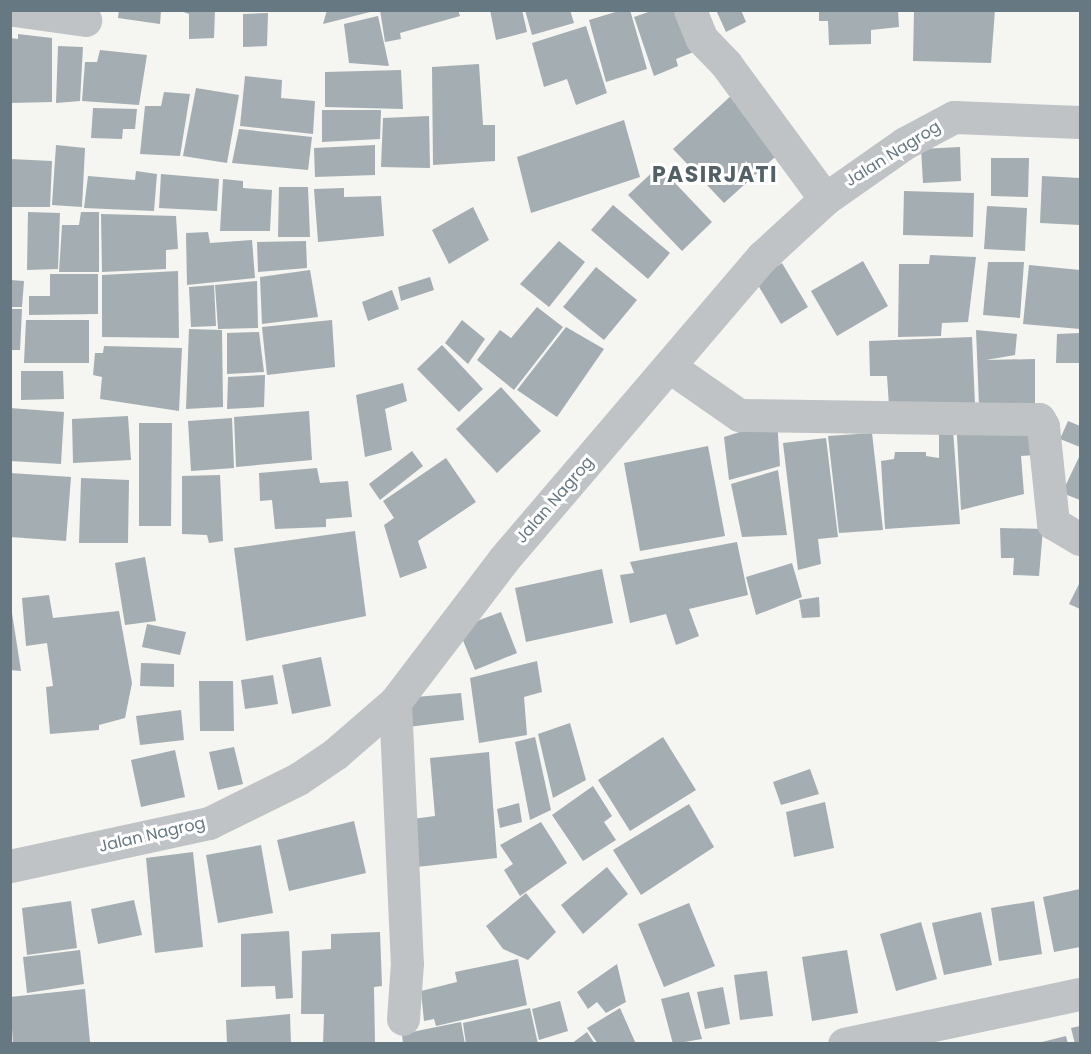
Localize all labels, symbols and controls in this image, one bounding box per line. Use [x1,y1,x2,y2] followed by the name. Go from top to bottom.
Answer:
[842,117,944,191] street label: Jalan Nagrog
[652,162,778,188] district label: PASIRJATI
[512,453,598,547] street label: Jalan Nagrog
[97,813,207,857] street label: Jalan Nagrog

